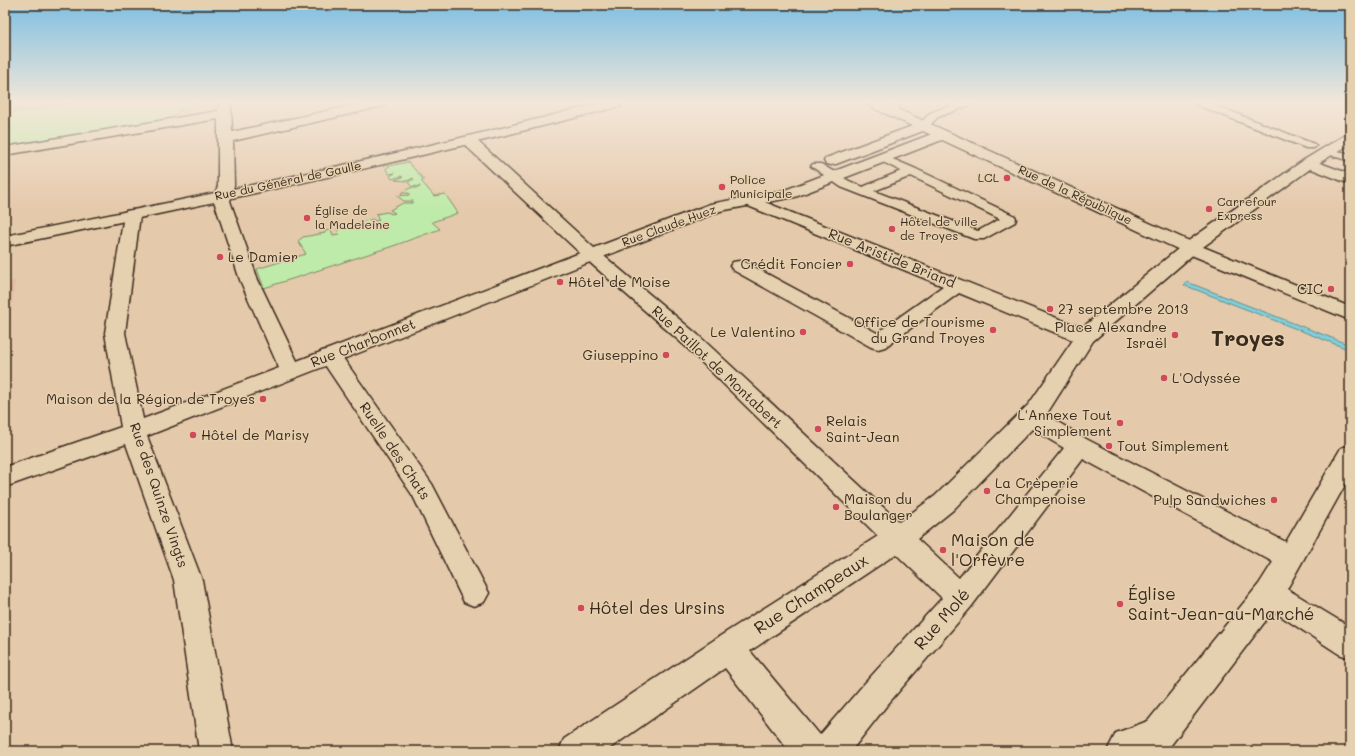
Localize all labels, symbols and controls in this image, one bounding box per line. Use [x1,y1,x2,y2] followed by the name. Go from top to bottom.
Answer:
[213,157,363,203] street label: Rue du Général de Gaulle
[1016,161,1135,228] street label: Rue de la République
[978,169,1000,185] place label: LCL
[730,171,793,201] place label: Police Municipale
[1002,173,1012,183] marker: LCL
[717,182,727,192] marker: Police Municipale
[1217,193,1277,223] place label: Carrefour Express
[619,200,718,250] street label: Rue Claude Huez
[315,202,390,232] place label: Église de la Madeleine
[1204,204,1214,214] marker: Carrefour Express
[302,213,312,223] marker: Église de la Madeleine
[900,213,978,243] place label: Hôtel de ville de Troyes
[826,223,959,292] street label: Rue Aristide Briand
[887,224,897,234] marker: Hôtel de ville de Troyes
[228,247,298,266] place label: Le Damier
[215,252,225,262] marker: Le Damier
[740,254,842,273] place label: Crédit Foncier
[845,259,855,269] marker: Crédit Foncier
[568,272,670,291] place label: Hôtel de Moise
[555,277,565,287] marker: Hôtel de Moise
[1297,279,1323,298] place label: CIC
[1326,284,1336,294] marker: CIC
[1058,299,1188,318] place label: 27 septembre 2013
[648,301,787,432] street label: Rue Paillot de Montabert
[1045,304,1055,314] marker: 27 septembre 2013
[854,312,985,347] place label: Office de Tourisme du Grand Troyes
[308,314,418,371] street label: Rue Charbonnet
[1055,317,1167,352] place label: Place Alexandre Israël
[710,322,795,341] place label: Le Valentino
[1211,323,1285,352] district label: Troyes
[988,325,998,335] marker: Office de Tourisme du Grand Troyes
[798,327,808,337] marker: Le Valentino
[1170,330,1180,340] marker: Place Alexandre Israël
[583,345,658,364] place label: Giuseppino
[661,350,671,360] marker: Giuseppino
[1172,368,1241,387] place label: L'Odyssée
[1159,373,1169,383] marker: L'Odyssée
[46,389,255,408] place label: Maison de la Région de Troyes
[258,394,268,404] marker: Maison de la Région de Troyes
[356,398,435,503] street label: Ruelle des Chats
[1017,405,1112,440] place label: L'Annexe Tout Simplement
[826,411,900,446] place label: Relais Saint-Jean
[1115,418,1125,428] marker: L'Annexe Tout Simplement
[126,420,193,570] street label: Rue des Quinze Vingts
[813,424,823,434] marker: Relais Saint-Jean
[201,425,309,444] place label: Hôtel de Marisy
[188,430,198,440] marker: Hôtel de Marisy
[1117,436,1229,455] place label: Tout Simplement
[1104,441,1114,451] marker: Tout Simplement
[995,473,1086,508] place label: La Crèperie Champenoise
[982,486,992,496] marker: La Crèperie Champenoise
[844,489,912,524] place label: Maison du Boulanger
[1153,490,1266,509] place label: Pulp Sandwiches
[1269,495,1279,505] marker: Pulp Sandwiches
[831,502,841,512] marker: Maison du Boulanger
[951,528,1035,570] place label: Maison de l'Orfèvre
[938,545,948,555] marker: Maison de l'Orfèvre
[749,548,872,638] street label: Rue Champeaux
[1128,582,1314,624] place label: Église Saint-Jean-au-Marché
[908,583,974,654] street label: Rue Molé
[589,596,725,618] place label: Hôtel des Ursins
[1115,599,1125,609] marker: Église Saint-Jean-au-Marché
[576,603,586,613] marker: Hôtel des Ursins

